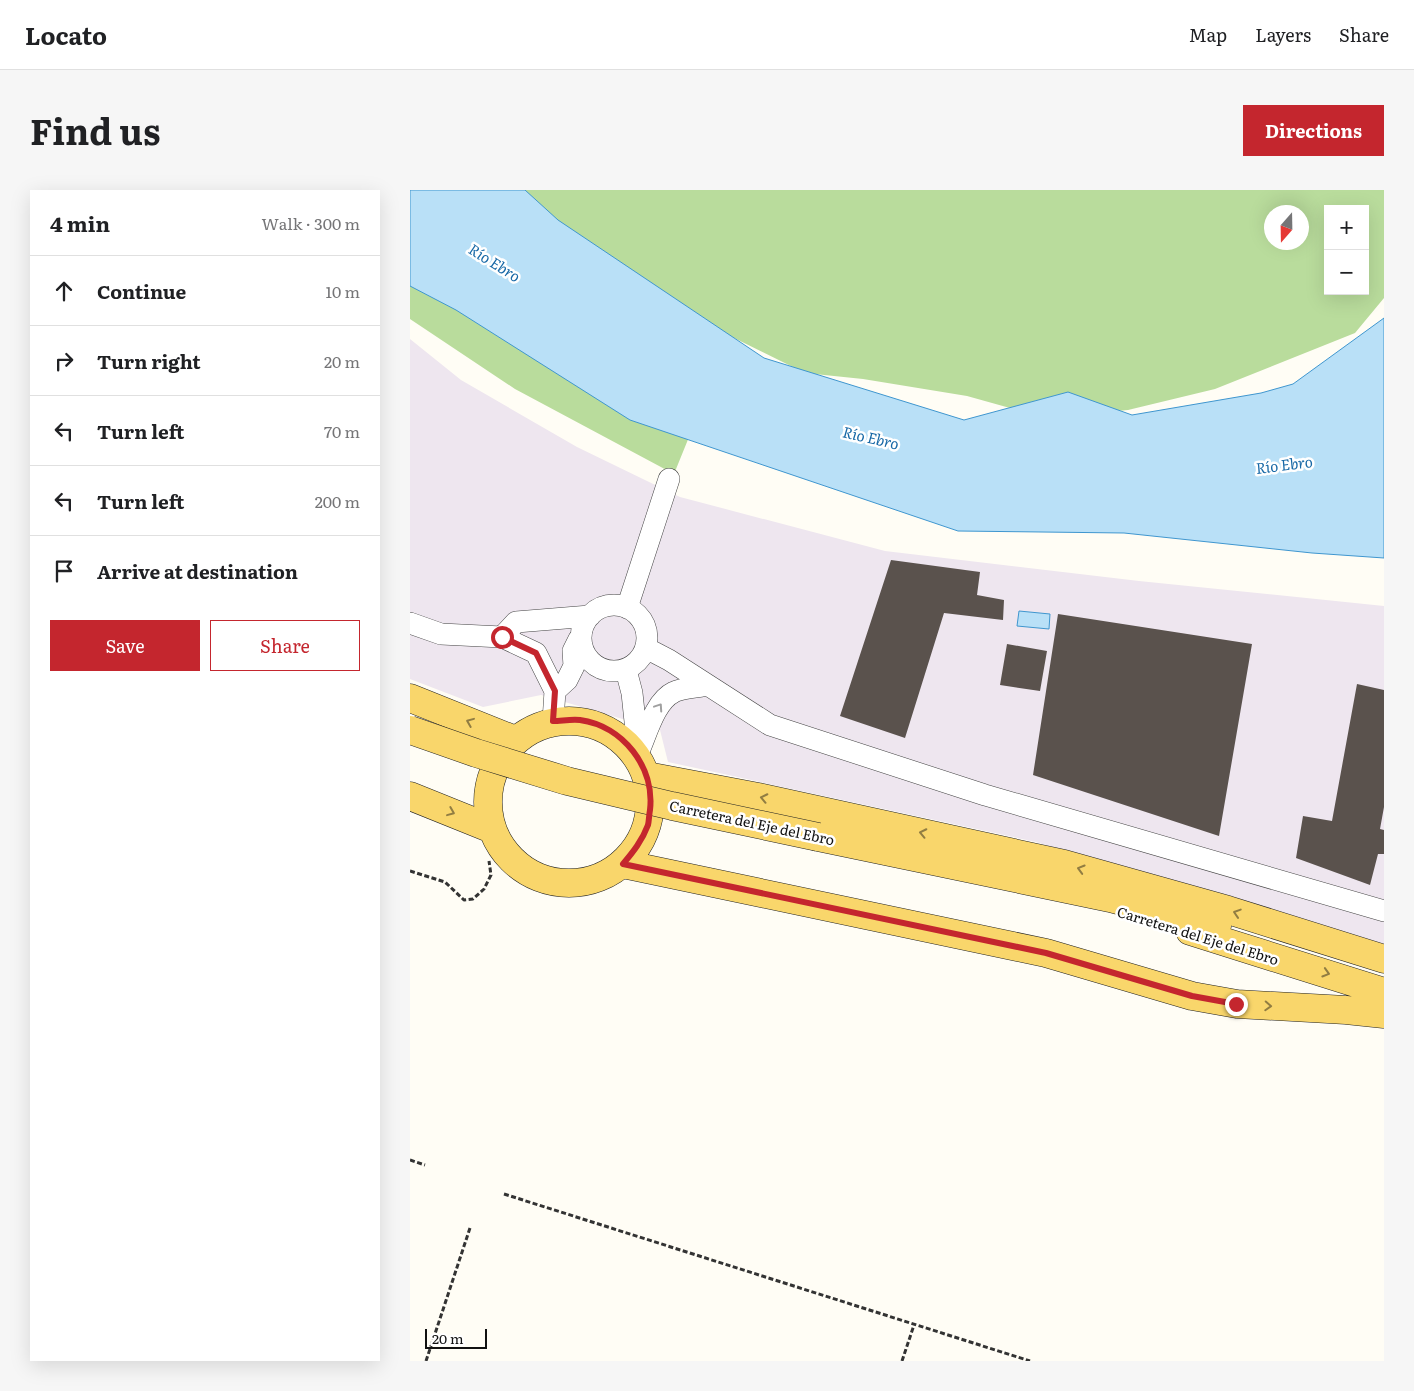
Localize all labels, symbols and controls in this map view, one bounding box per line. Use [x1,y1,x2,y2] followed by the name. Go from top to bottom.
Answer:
[25,17,107,52] text: Locato
[1189,21,1227,48] text: Map
[1255,21,1311,48] text: Layers
[1339,21,1389,48] text: Share
[30,104,160,156] text: Find us
[1243,105,1384,156] button: Directions
[1264,205,1309,250] north arrow
[1324,205,1369,295] map controls
[1324,205,1369,250] button: +
[50,207,110,238] text: 4 min
[261,211,360,235] text: Walk · 300 m
[465,237,525,287] water label: Río Ebro
[1324,250,1369,295] button: −
[50,277,78,305] icon: ahead
[97,277,186,305] text: Continue
[326,279,360,303] text: 10 m
[50,347,78,375] icon: right
[97,347,201,375] text: Turn right
[324,349,360,373] text: 20 m
[50,417,78,445] icon: left
[97,417,184,445] text: Turn left
[324,419,360,443] text: 70 m
[841,419,901,455] water label: Río Ebro
[1254,449,1314,479] water label: Río Ebro
[50,487,78,515] icon: left
[97,487,184,515] text: Turn left
[315,489,360,513] text: 200 m
[50,557,78,585] icon: arrive
[97,557,298,585] text: Arrive at destination
[50,620,200,671] button: Save
[210,620,360,671] button: Share
[491,626,514,649] route start
[653,703,662,713] one-way arrow
[466,718,474,728] one-way arrow
[759,793,768,804] one-way arrow
[668,795,836,849] street label: Carretera del Eje del Ebro
[446,806,455,817] one-way arrow
[918,828,927,839] one-way arrow
[1077,864,1086,874] one-way arrow
[1115,901,1281,969] street label: Carretera del Eje del Ebro
[1234,908,1242,918] one-way arrow
[1321,968,1329,978] one-way arrow
[1225,993,1248,1016] route end
[1264,1001,1272,1012] one-way arrow
[425,1326,488,1349] scale bar
[432,1328,464,1348] text: 20 m

